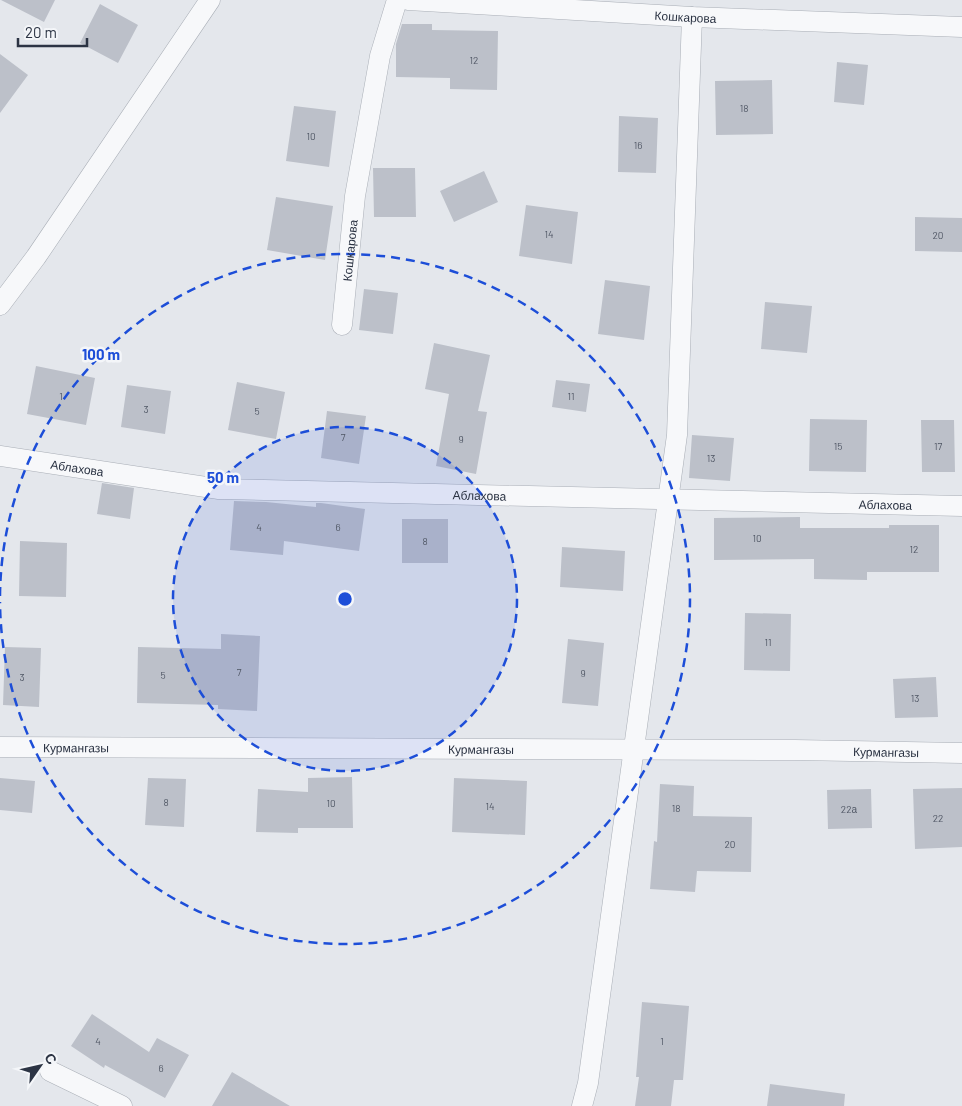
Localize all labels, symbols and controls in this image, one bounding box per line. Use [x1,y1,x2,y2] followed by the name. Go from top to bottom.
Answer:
[654,8,717,25] street label: Кошкарова
[18,15,86,47] scale bar
[25,23,57,41] text: 20 m
[470,54,478,66] house number: 12
[740,102,748,114] house number: 18
[306,130,316,142] house number: 10
[634,139,642,151] house number: 16
[339,219,360,282] street label: Кошкарова
[544,228,554,240] house number: 14
[932,229,944,241] house number: 20
[82,345,120,363] text: 100 m
[59,390,63,402] house number: 1
[567,390,575,402] house number: 11
[143,403,149,415] house number: 3
[254,405,260,417] house number: 5
[341,431,346,443] house number: 7
[458,433,464,445] house number: 9
[834,440,842,452] house number: 15
[934,440,942,452] house number: 17
[707,452,715,464] house number: 13
[50,457,105,479] street label: Аблахова
[207,468,239,486] text: 50 m
[453,487,507,503] street label: Аблахова
[858,497,913,512] street label: Аблахова
[256,521,262,533] house number: 4
[335,521,341,533] house number: 6
[752,532,762,544] house number: 10
[422,535,428,547] house number: 8
[910,543,918,555] house number: 12
[336,590,354,608] centre of rings
[764,636,772,648] house number: 11
[237,666,242,678] house number: 7
[580,667,586,679] house number: 9
[160,669,166,681] house number: 5
[19,671,25,683] house number: 3
[911,692,919,704] house number: 13
[43,740,109,755] street label: Курмангазы
[448,742,514,757] street label: Курмангазы
[853,744,919,759] street label: Курмангазы
[163,796,169,808] house number: 8
[326,797,336,809] house number: 10
[485,800,495,812] house number: 14
[672,802,680,814] house number: 18
[841,803,858,815] house number: 22а
[933,812,943,824] house number: 22
[724,838,736,850] house number: 20
[95,1035,101,1047] house number: 4
[660,1035,664,1047] house number: 1
[15,1041,65,1091] north arrow
[41,1050,61,1067] text: С
[158,1062,164,1074] house number: 6

